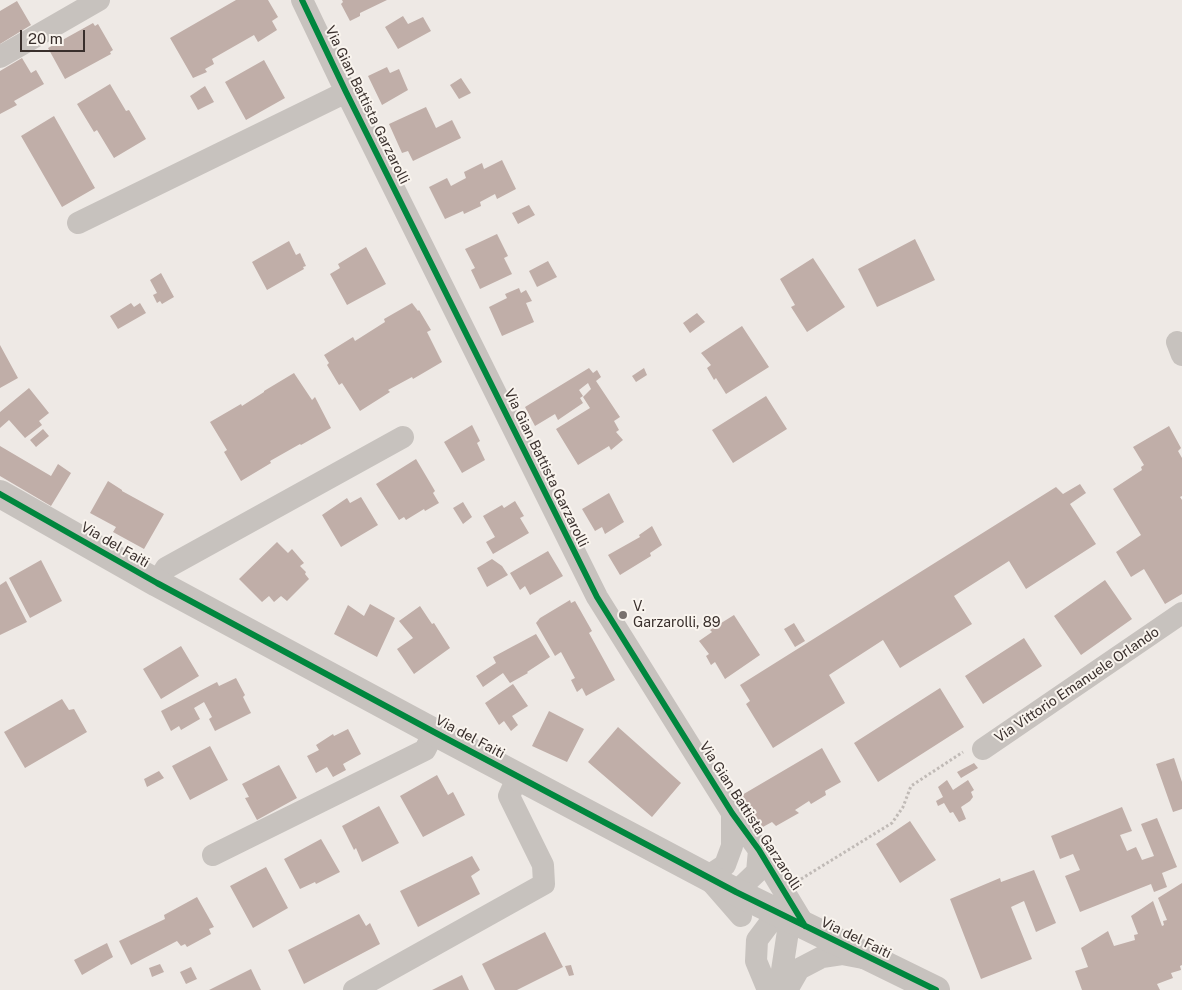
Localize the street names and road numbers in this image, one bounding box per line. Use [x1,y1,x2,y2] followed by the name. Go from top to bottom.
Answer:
[321,23,413,187] street label: Via Gian Battista Garzarolli
[500,386,592,550] street label: Via Gian Battista Garzarolli
[78,519,152,571] street label: Via del Faiti
[992,624,1162,746] street label: Via Vittorio Emanuele Orlando
[432,712,508,762] street label: Via del Faiti
[696,738,804,894] street label: Via Gian Battista Garzarolli
[818,914,894,962] street label: Via del Faiti

